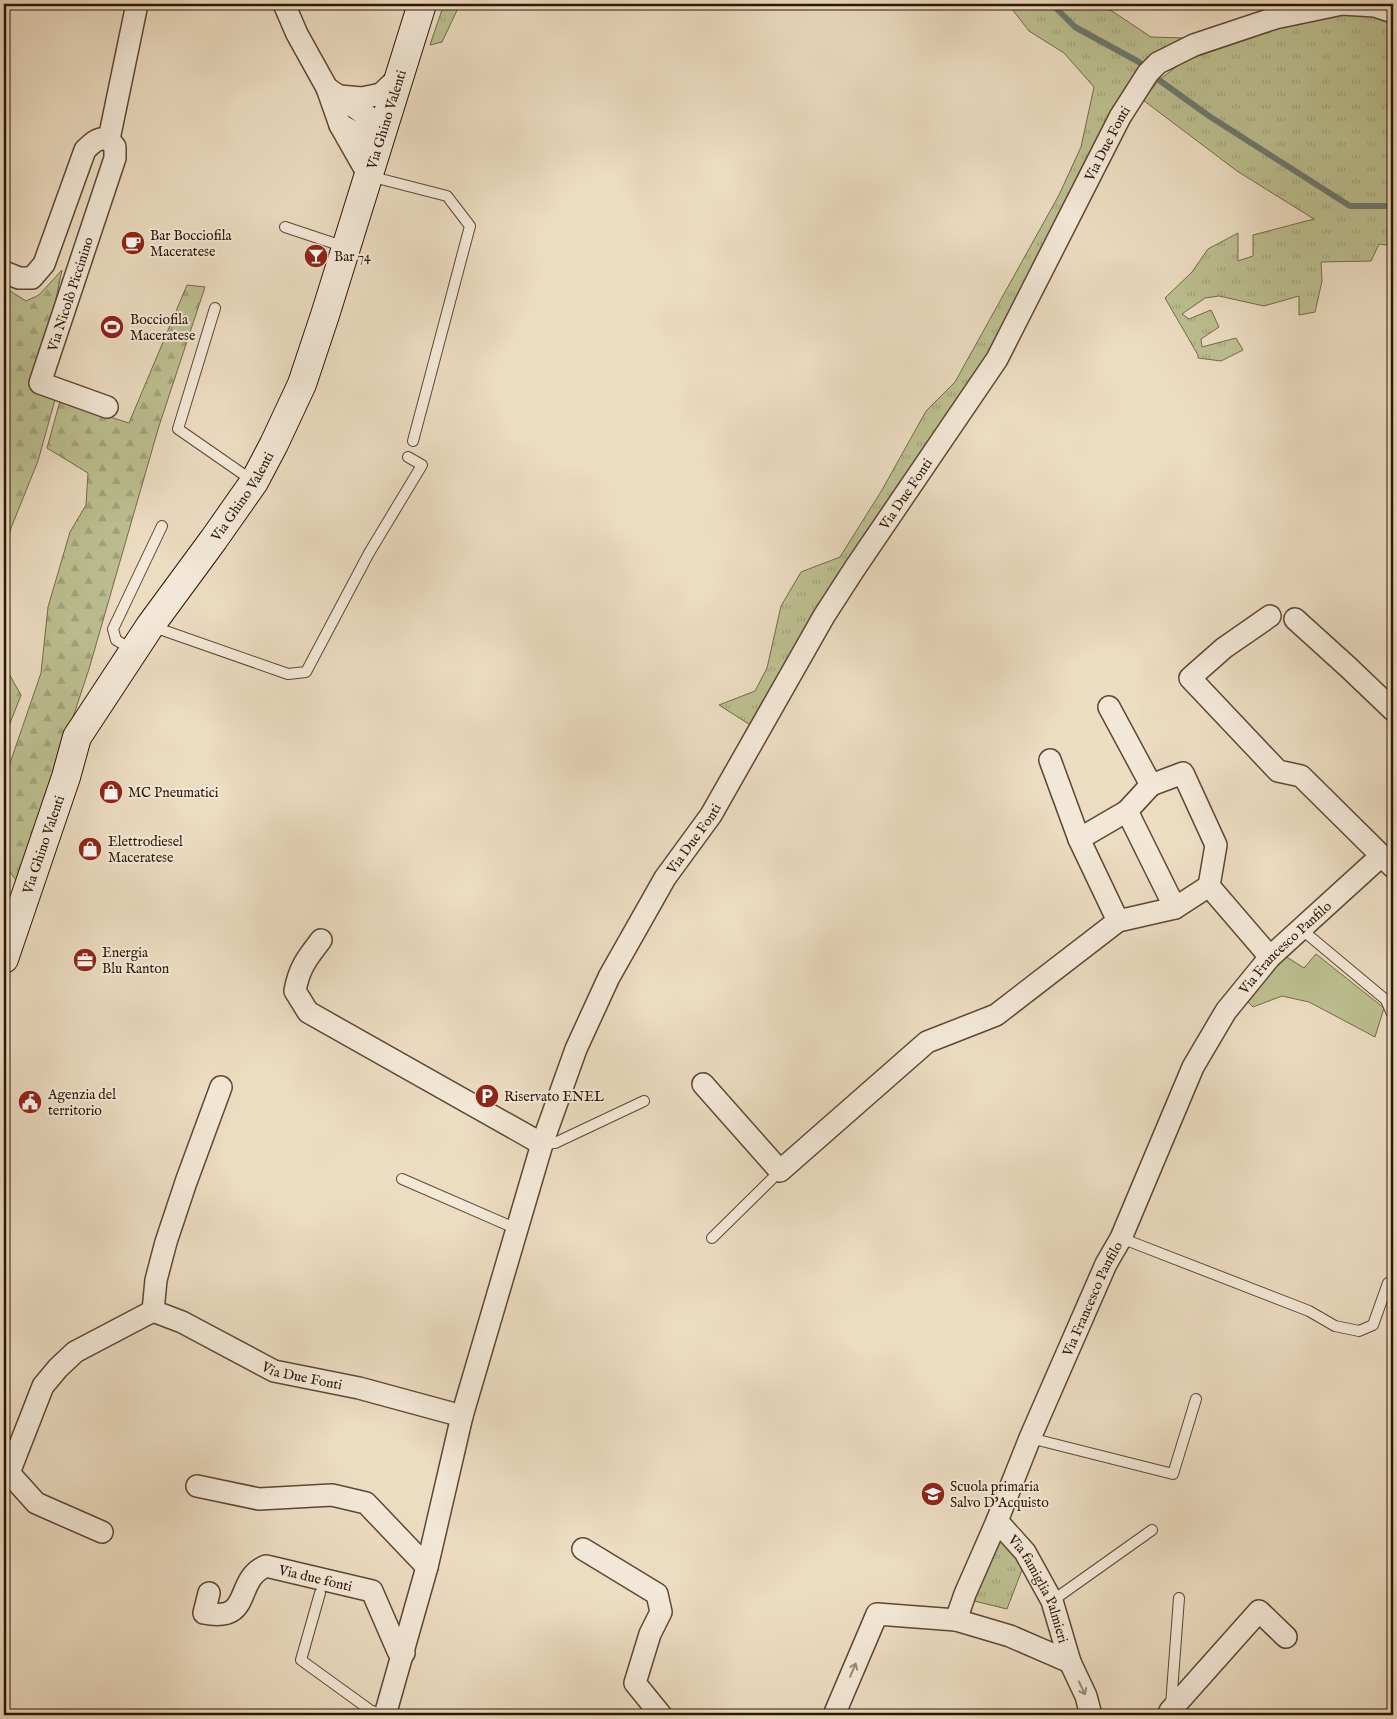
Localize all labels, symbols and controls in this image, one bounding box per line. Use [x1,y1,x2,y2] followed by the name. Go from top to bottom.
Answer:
[363,68,411,173] street label: Via Ghino Valenti
[1080,103,1135,185] street label: Via Due Fonti
[150,227,233,261] place label: Bar Bocciofila Maceratese
[120,230,146,256] cafe icon: Bar Bocciofila Maceratese
[44,234,98,355] street label: Via Nicolò Piccinino
[303,243,329,269] bar icon: Bar 74
[334,248,371,266] place label: Bar 74
[130,311,196,345] place label: Bocciofila Maceratese
[99,314,125,340] sports icon: Bocciofila Maceratese
[207,449,278,546] street label: Via Ghino Valenti
[875,455,937,534] street label: Via Due Fonti
[98,779,124,805] shop icon: MC Pneumatici
[128,784,219,802] place label: MC Pneumatici
[19,793,69,897] street label: Via Ghino Valenti
[662,800,726,879] street label: Via Due Fonti
[108,833,183,867] place label: Elettrodiesel Maceratese
[77,836,103,862] shop icon: Elettrodiesel Maceratese
[1235,897,1336,999] street label: Via Francesco Panfilo
[102,944,170,978] place label: Energia Blu Ranton
[72,947,98,973] office icon: Energia Blu Ranton
[474,1083,500,1109] parking icon: Riservato ENEL
[47,1086,116,1120] place label: Agenzia del territorio
[504,1088,604,1106] place label: Riservato ENEL
[17,1089,43,1115] public building icon: Agenzia del territorio
[1058,1238,1127,1360] street label: Via Francesco Panfilo
[257,1357,344,1395] street label: Via Due Fonti
[950,1478,1049,1512] place label: Scuola primaria Salvo D'Acquisto
[920,1481,946,1507] school or university icon: Scuola primaria Salvo D'Acquisto
[1003,1531,1072,1646] street label: Via famiglia Palmieri
[276,1561,354,1596] street label: Via due fonti
[849,1663,858,1678] one-way arrow
[1078,1680,1088,1695] one-way arrow

